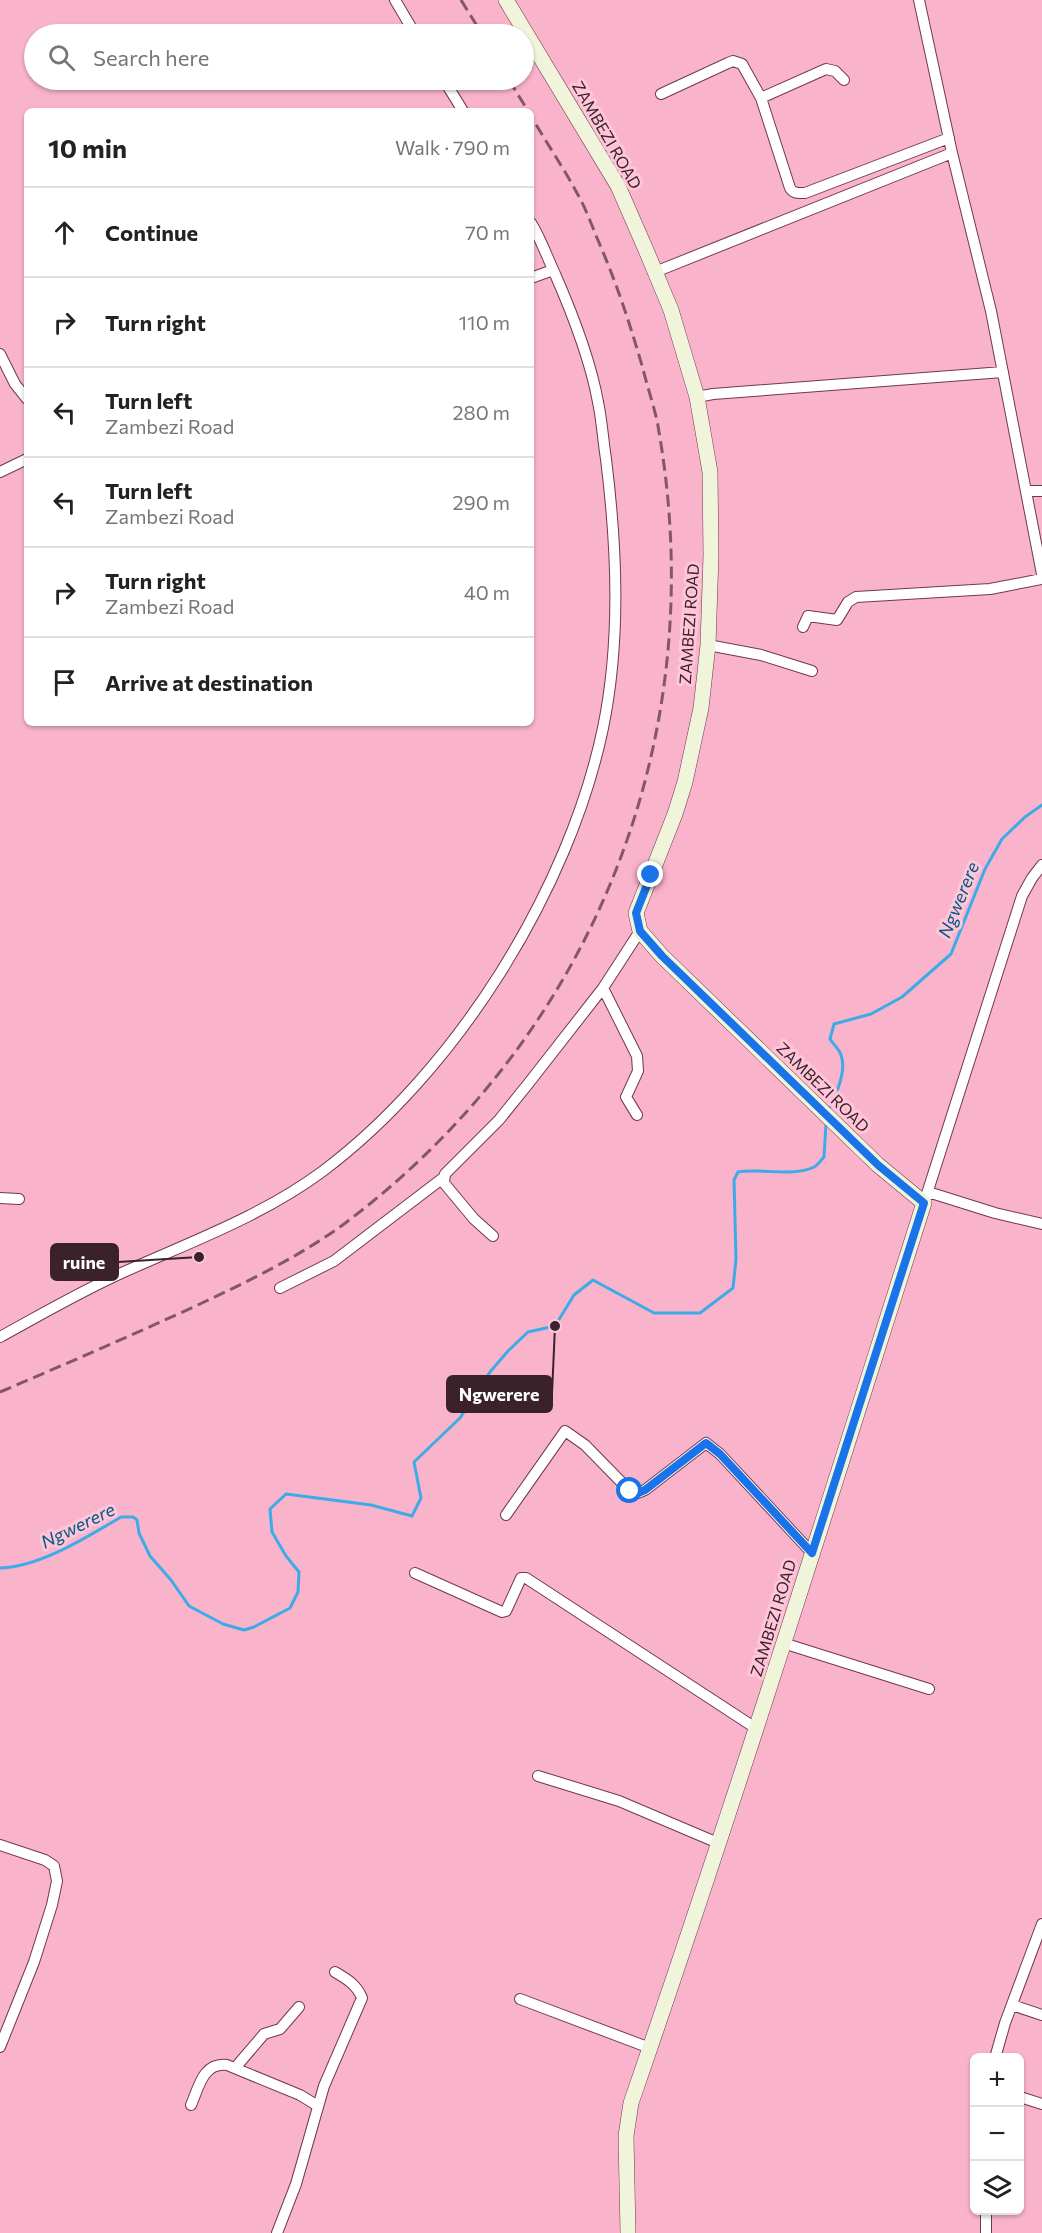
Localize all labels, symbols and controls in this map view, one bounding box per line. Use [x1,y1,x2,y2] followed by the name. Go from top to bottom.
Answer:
[24,24,534,90] search box
[45,41,78,74] icon: search
[93,44,209,71] text: Search here
[569,78,646,192] street label: ZAMBEZI ROAD
[48,132,127,163] text: 10 min
[395,135,510,159] text: Walk · 790 m
[48,216,81,249] icon: ahead
[105,219,198,246] text: Continue
[465,220,510,244] text: 70 m
[48,306,81,339] icon: right
[105,309,206,336] text: Turn right
[459,310,510,334] text: 110 m
[105,387,192,414] text: Turn left
[48,396,81,429] icon: left
[452,400,510,424] text: 280 m
[105,414,234,438] text: Zambezi Road
[105,477,192,504] text: Turn left
[48,486,81,519] icon: left
[452,490,510,514] text: 290 m
[105,504,234,528] text: Zambezi Road
[675,563,702,685] street label: ZAMBEZI ROAD
[105,567,206,594] text: Turn right
[48,576,81,609] icon: right
[464,580,510,604] text: 40 m
[105,594,234,618] text: Zambezi Road
[48,666,81,699] icon: arrive
[105,669,313,696] text: Arrive at destination
[933,858,983,941] water label: Ngwerere
[637,861,663,887] route end
[773,1038,874,1136] street label: ZAMBEZI ROAD
[51,1244,118,1280] callout: ruine
[63,1251,105,1273] text: ruine
[447,1376,552,1412] callout: Ngwerere
[459,1383,539,1405] text: Ngwerere
[616,1477,642,1503] route start
[37,1498,119,1552] water label: Ngwerere
[746,1557,799,1679] street label: ZAMBEZI ROAD
[970,2053,1024,2215] map controls
[970,2053,1024,2107] button: +
[970,2107,1024,2161] button: −
[970,2161,1024,2215] button: layers

